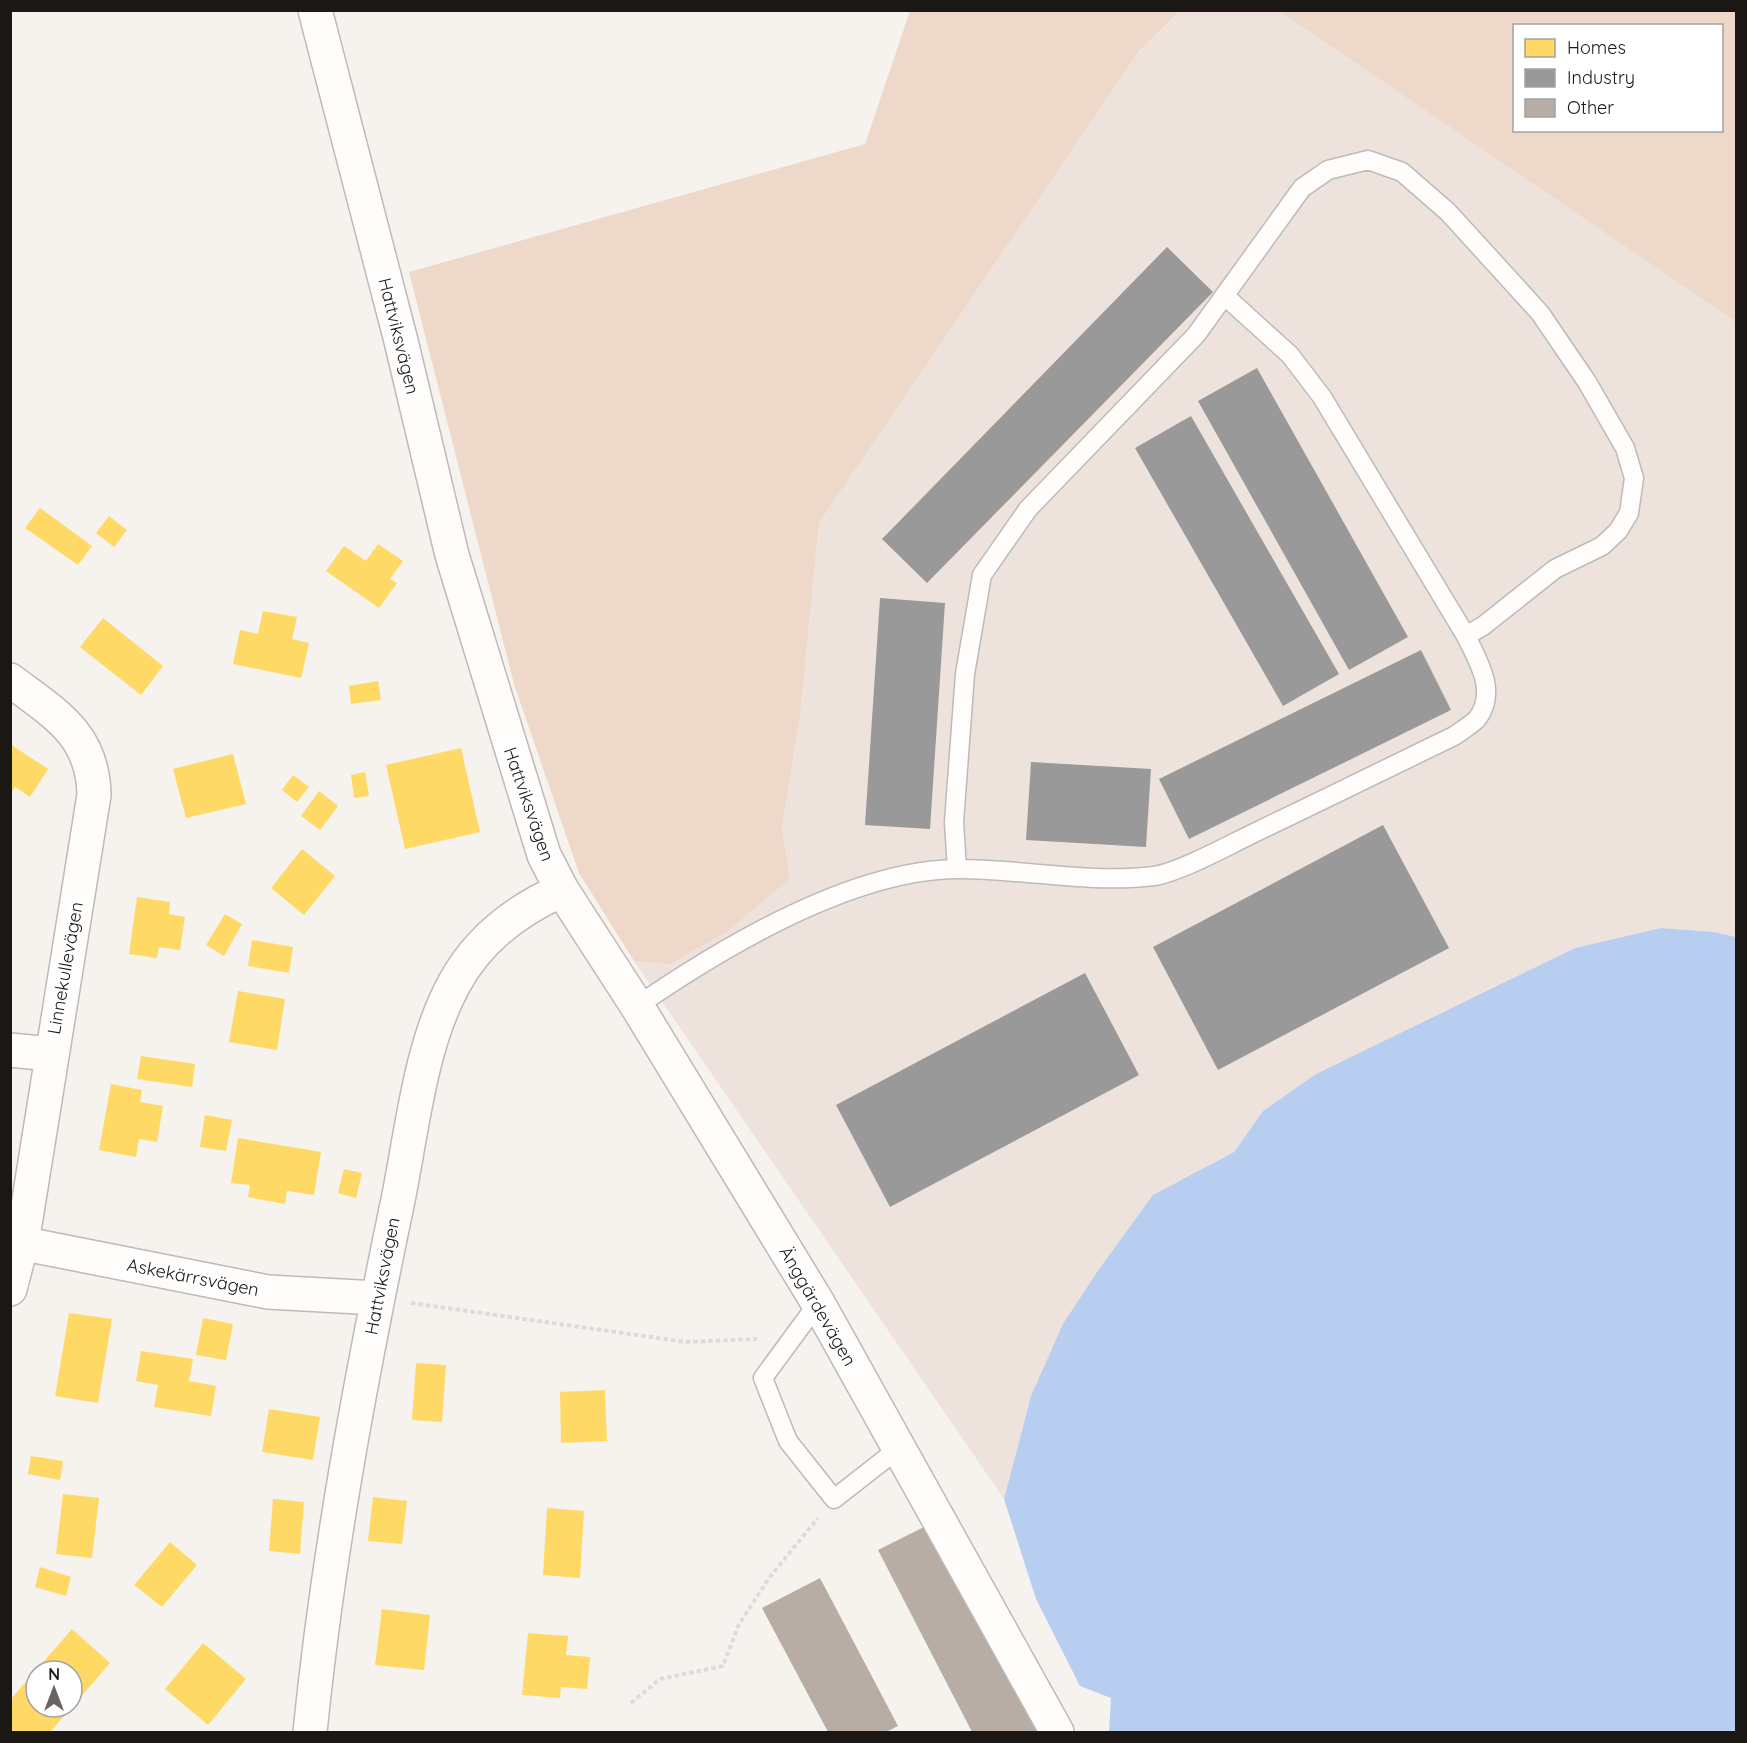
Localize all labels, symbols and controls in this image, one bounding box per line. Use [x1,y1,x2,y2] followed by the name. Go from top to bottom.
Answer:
[1513,24,1723,132] legend
[1567,36,1626,59] text: Homes
[1567,66,1635,89] text: Industry
[1567,96,1614,119] text: Other
[373,275,425,397] street label: Hattviksvägen
[499,744,559,864] street label: Hattviksvägen
[42,900,88,1036] street label: Linnekullevägen
[359,1215,405,1337] street label: Hattviksvägen
[774,1242,862,1370] street label: Änggärdevägen
[125,1253,261,1301] street label: Askekärrsvägen
[24,1659,84,1719] north arrow
[48,1664,60,1684] text: N

